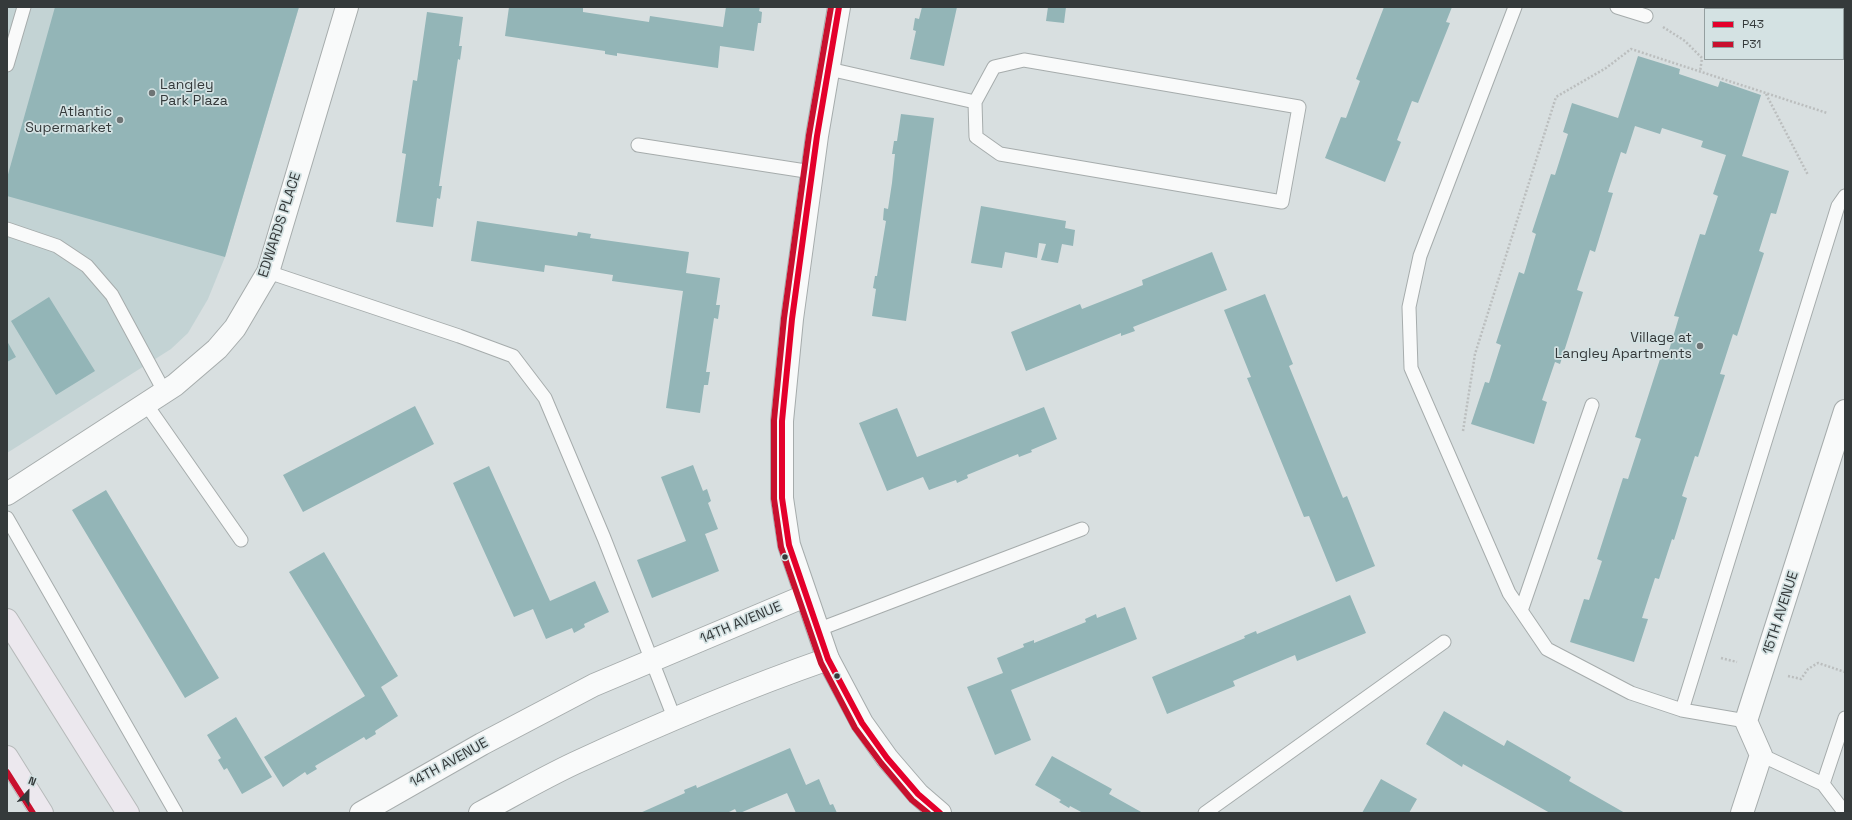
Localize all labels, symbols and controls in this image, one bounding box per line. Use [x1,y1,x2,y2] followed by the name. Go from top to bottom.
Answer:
[1704,8,1844,60] legend
[1742,16,1764,32] text: P43
[1742,36,1761,52] text: P31
[160,77,228,110] place label: Langley Park Plaza
[147,88,157,98] marker: Langley Park Plaza
[25,104,112,136] place label: Atlantic Supermarket
[115,115,125,125] marker: Atlantic Supermarket
[255,170,305,280] street label: EDWARDS PLACE
[1555,330,1692,362] place label: Village at Langley Apartments
[1695,341,1705,351] marker: Village at Langley Apartments
[780,552,790,562] unlabelled marker
[1760,569,1802,657] street label: 15TH AVENUE
[698,598,784,648] street label: 14TH AVENUE
[832,671,842,681] unlabelled marker
[407,735,491,791] street label: 14TH AVENUE
[8,772,48,812] north arrow
[26,773,39,789] text: N

